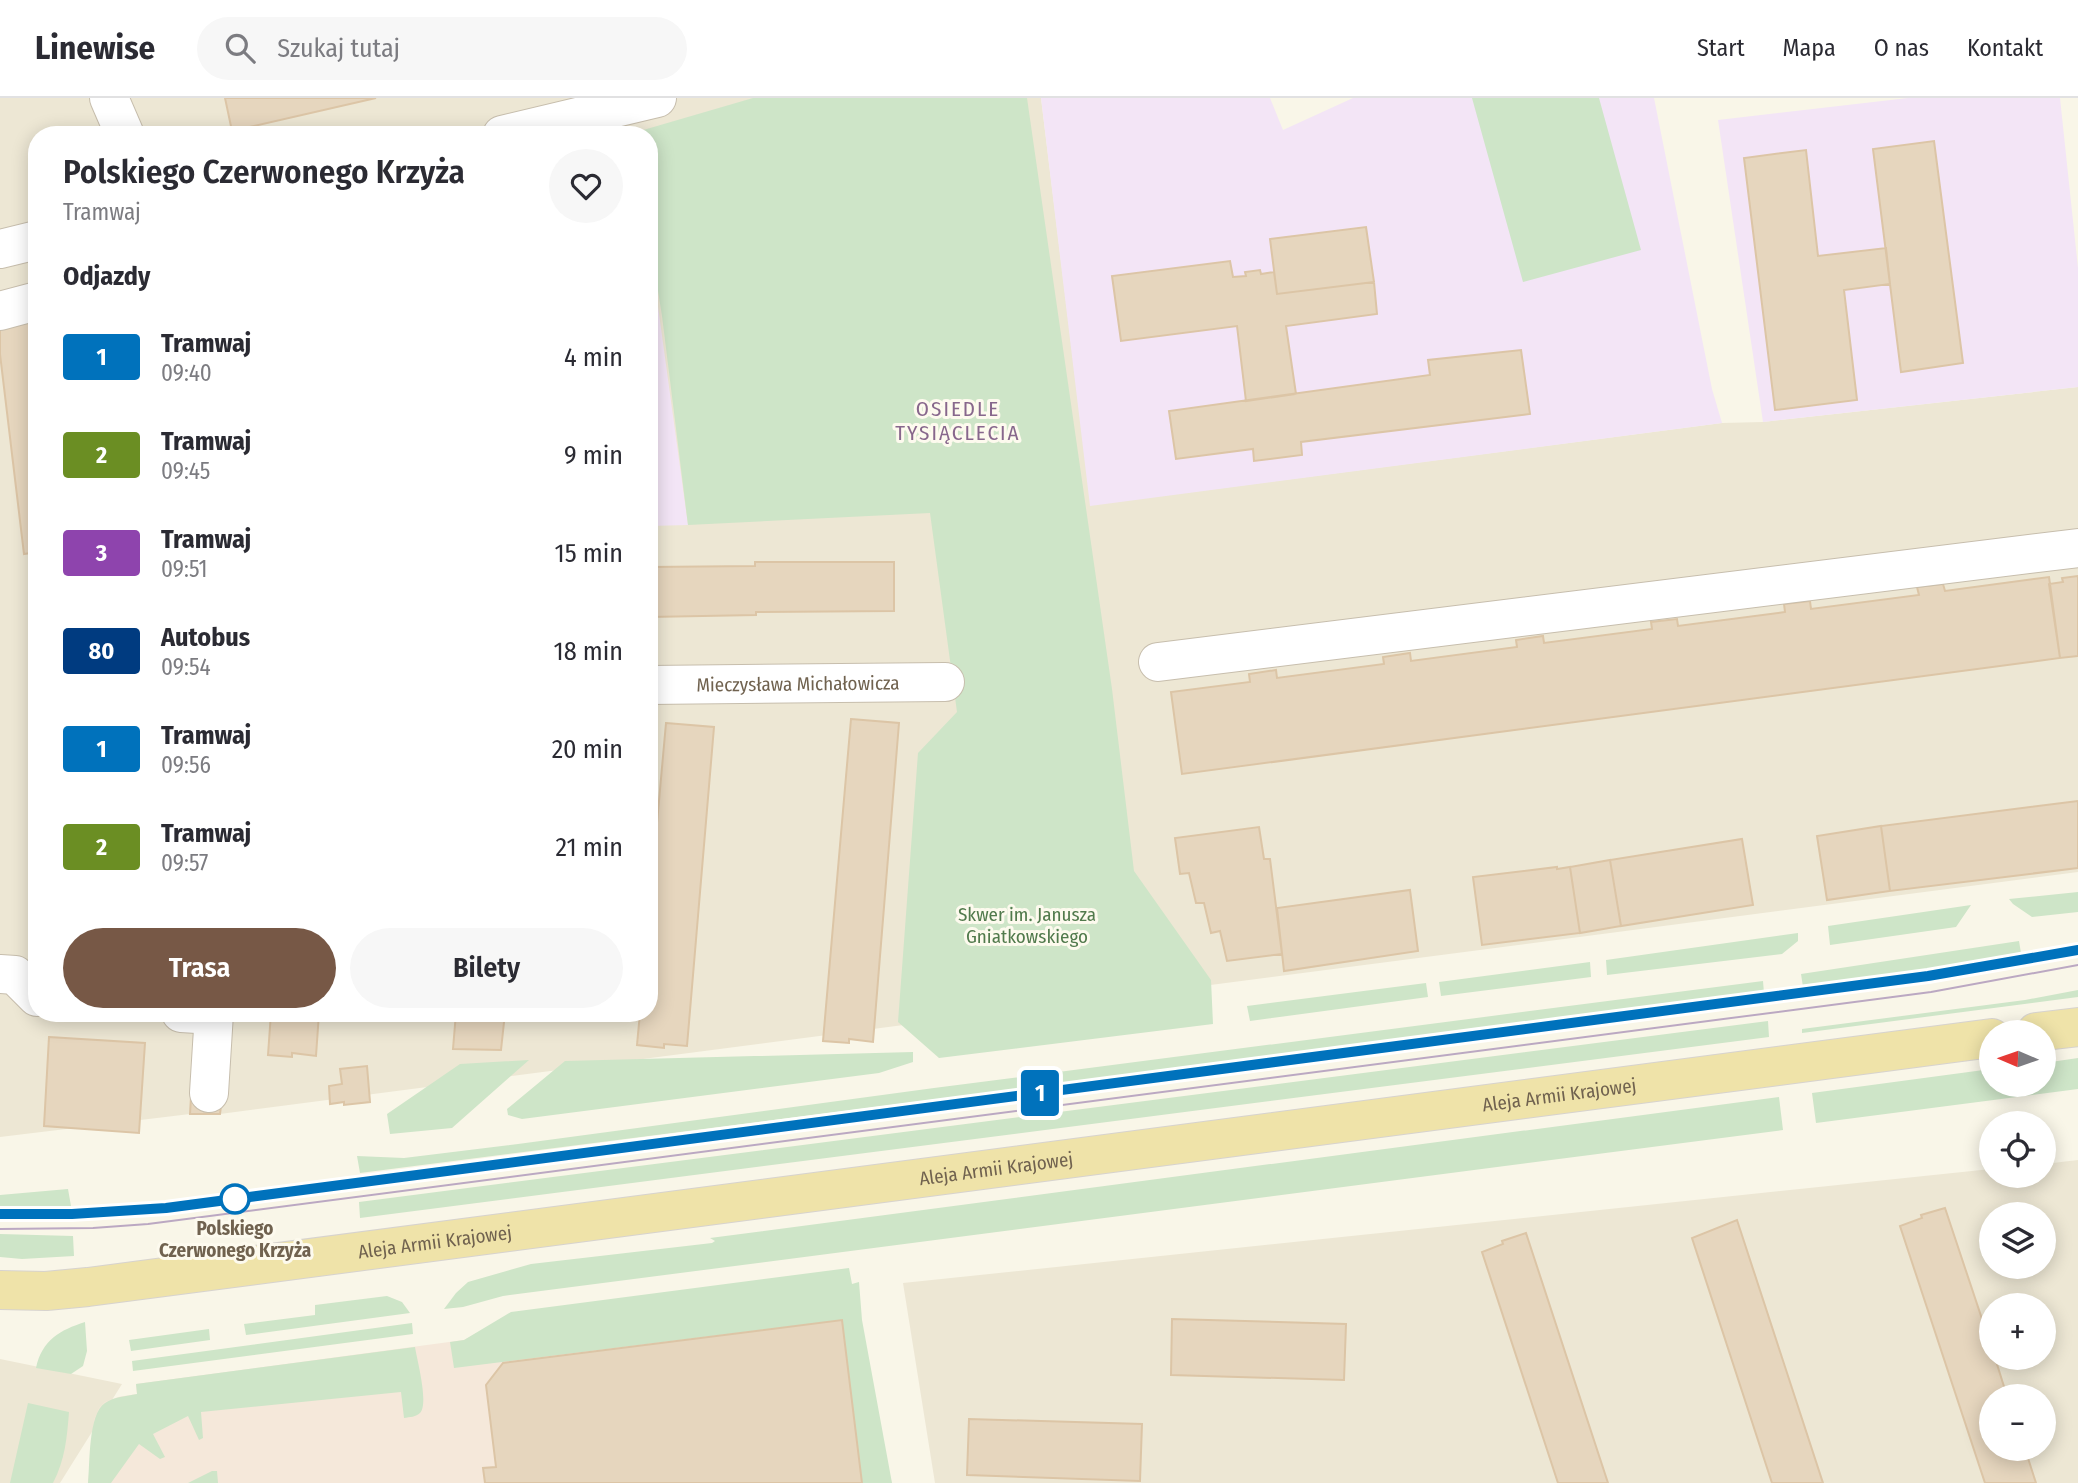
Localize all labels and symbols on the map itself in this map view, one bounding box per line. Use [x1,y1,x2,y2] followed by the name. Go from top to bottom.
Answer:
[895,396,1021,446] district label: OSIEDLE TYSIĄCLECIA
[696,671,900,696] street label: Mieczysława Michałowicza
[958,903,1096,948] park label: Skwer im. Janusza Gniatkowskiego
[1979,1020,2056,1097] north arrow
[1017,1070,1063,1116] line badge: 1
[1481,1073,1638,1116] street label: Aleja Armii Krajowej
[918,1147,1074,1190] street label: Aleja Armii Krajowej
[220,1184,250,1214] marker: Polskiego Czerwonego Krzyża
[159,1217,311,1262] place label: Polskiego Czerwonego Krzyża
[357,1220,513,1263] street label: Aleja Armii Krajowej

